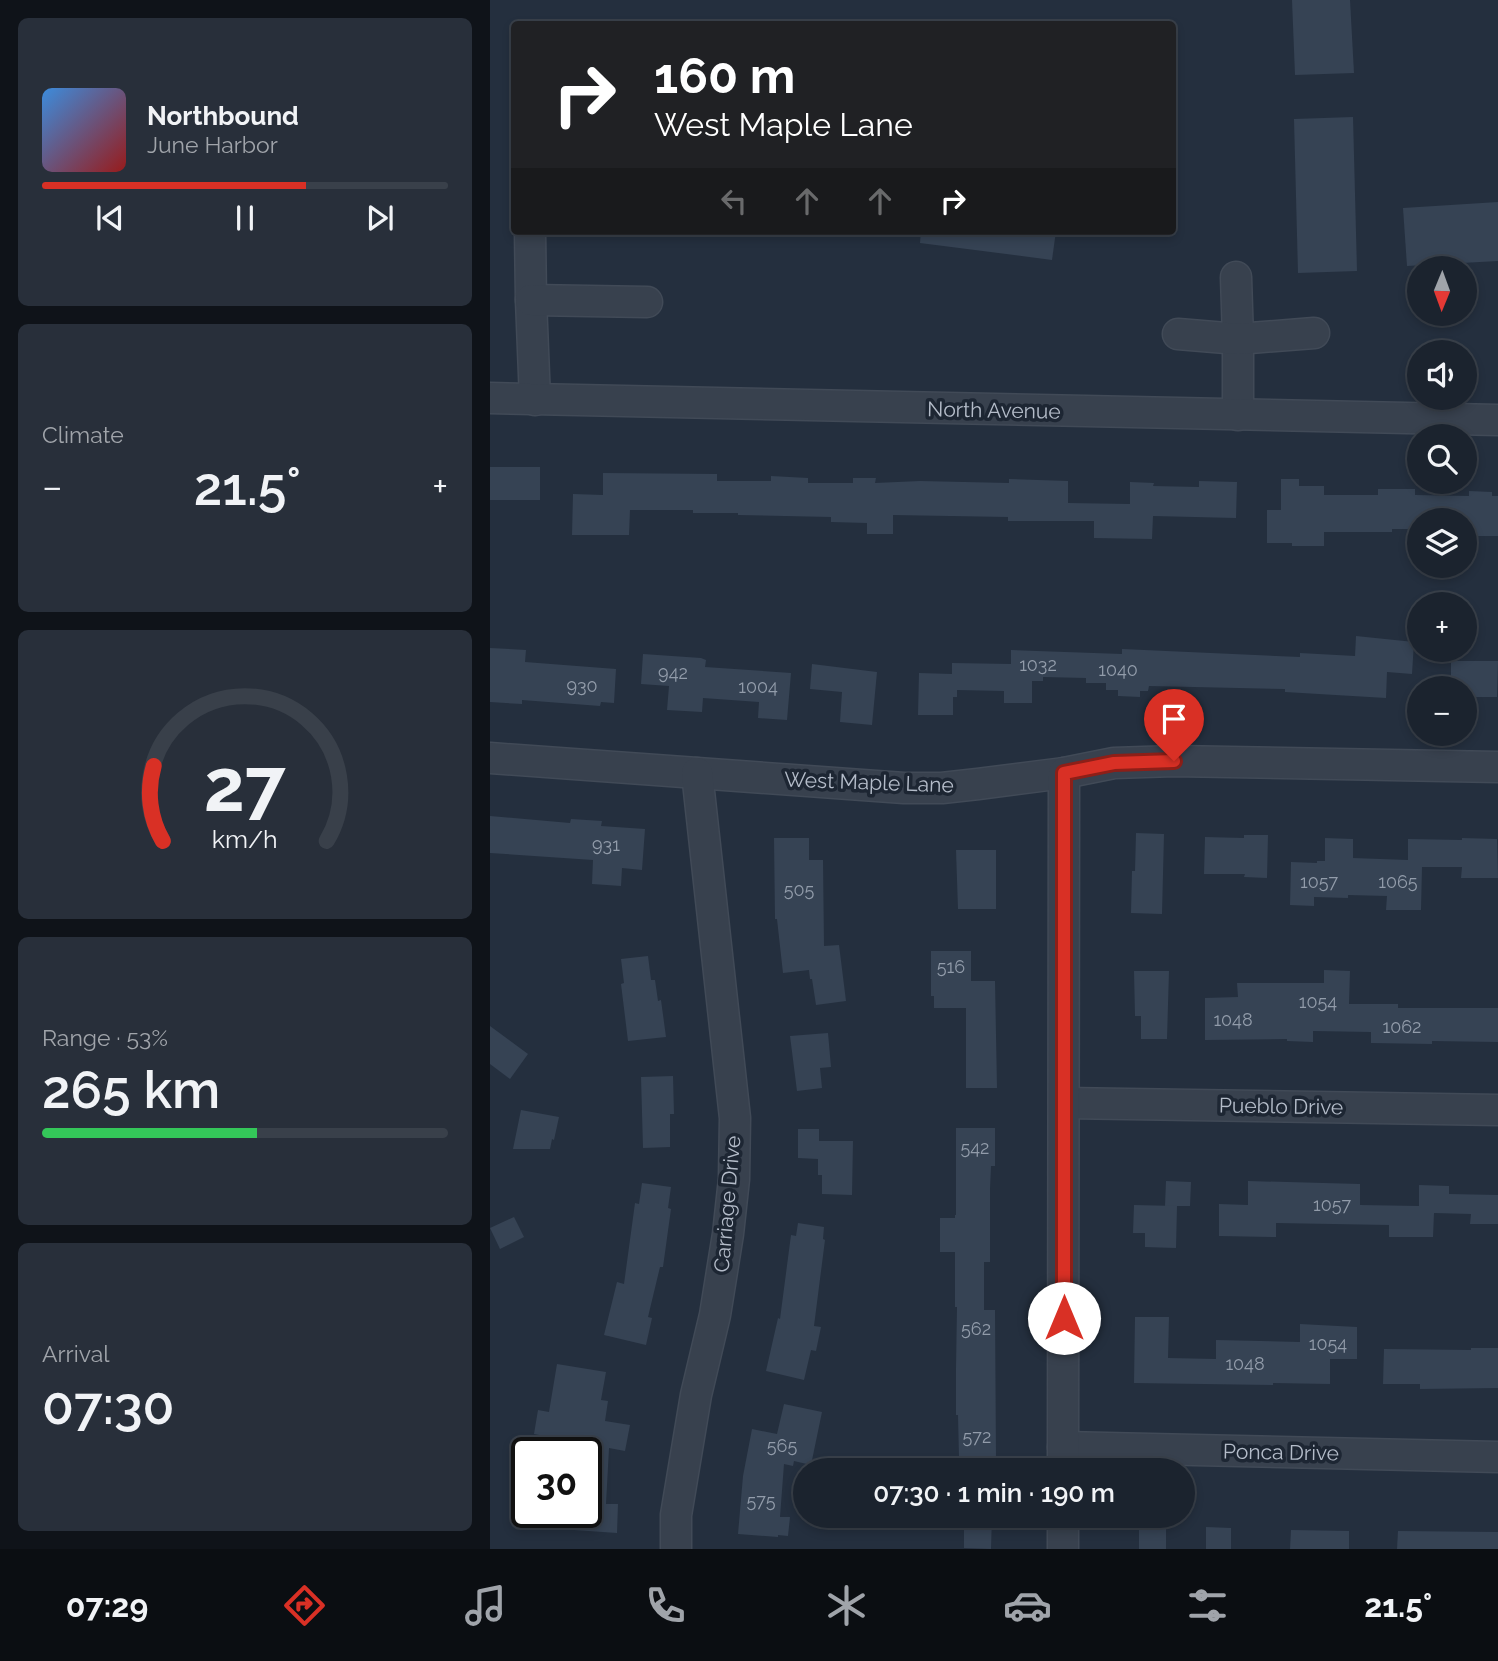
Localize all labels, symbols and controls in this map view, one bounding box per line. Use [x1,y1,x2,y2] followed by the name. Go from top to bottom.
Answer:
[654,47,795,104] text: 160 m
[539,49,630,140] icon: right
[147,101,299,131] text: Northbound
[654,106,913,143] text: West Maple Lane
[147,131,278,158] text: June Harbor
[715,182,753,220] icon: left
[788,182,826,220] icon: ahead
[861,182,899,220] icon: ahead
[934,182,972,220] icon: right
[91,199,129,237] icon: previous
[226,199,264,237] icon: pause
[361,199,399,237] icon: next
[1407,256,1477,326] north arrow
[1407,256,1477,746] map controls
[1407,340,1477,410] button: sound
[927,396,1061,424] street label: North Avenue
[42,421,124,448] text: Climate
[1407,424,1477,494] button: search
[194,456,301,517] text: 21.5°
[42,464,62,509] text: −
[432,464,448,509] text: +
[1407,508,1477,578] button: layers
[1407,592,1477,662] button: +
[1019,654,1057,675] house number: 1032
[1098,659,1138,680] house number: 1040
[658,662,688,683] house number: 942
[566,675,598,696] house number: 930
[738,676,778,697] house number: 1004
[1407,676,1477,746] button: −
[1144,689,1204,761] pin
[1155,700,1193,738] icon: arrive
[204,743,286,828] text: 27
[784,767,954,797] street label: West Maple Lane
[212,823,278,853] text: km/h
[592,834,620,855] house number: 931
[1300,871,1338,892] house number: 1057
[1378,871,1418,892] house number: 1065
[784,879,815,900] house number: 505
[937,956,965,977] house number: 516
[1299,991,1337,1012] house number: 1054
[1213,1009,1253,1030] house number: 1048
[1383,1016,1421,1037] house number: 1062
[42,1024,168,1051] text: Range · 53%
[42,1059,220,1120] text: 265 km
[1219,1092,1343,1120] street label: Pueblo Drive
[709,1134,745,1274] street label: Carriage Drive
[960,1137,990,1158] house number: 542
[1313,1194,1351,1215] house number: 1057
[1027,1281,1101,1355] position arrow
[961,1318,991,1339] house number: 562
[1309,1333,1347,1354] house number: 1054
[42,1340,109,1367] text: Arrival
[1225,1353,1265,1374] house number: 1048
[42,1375,175,1436] text: 07:30
[963,1426,991,1447] house number: 572
[767,1435,797,1456] house number: 565
[511,1437,602,1528] speed limit sign: 30
[1223,1438,1339,1466] street label: Ponca Drive
[873,1478,1115,1508] text: 07:30 · 1 min · 190 m
[747,1490,776,1511] house number: 575
[280,1581,329,1630] icon: directions
[461,1581,510,1630] icon: music
[641,1581,690,1630] icon: phone
[822,1581,871,1630] icon: climate
[1003,1581,1052,1630] icon: car
[1183,1581,1232,1630] icon: filters
[66,1587,148,1624] text: 07:29
[1364,1587,1432,1624] text: 21.5°

